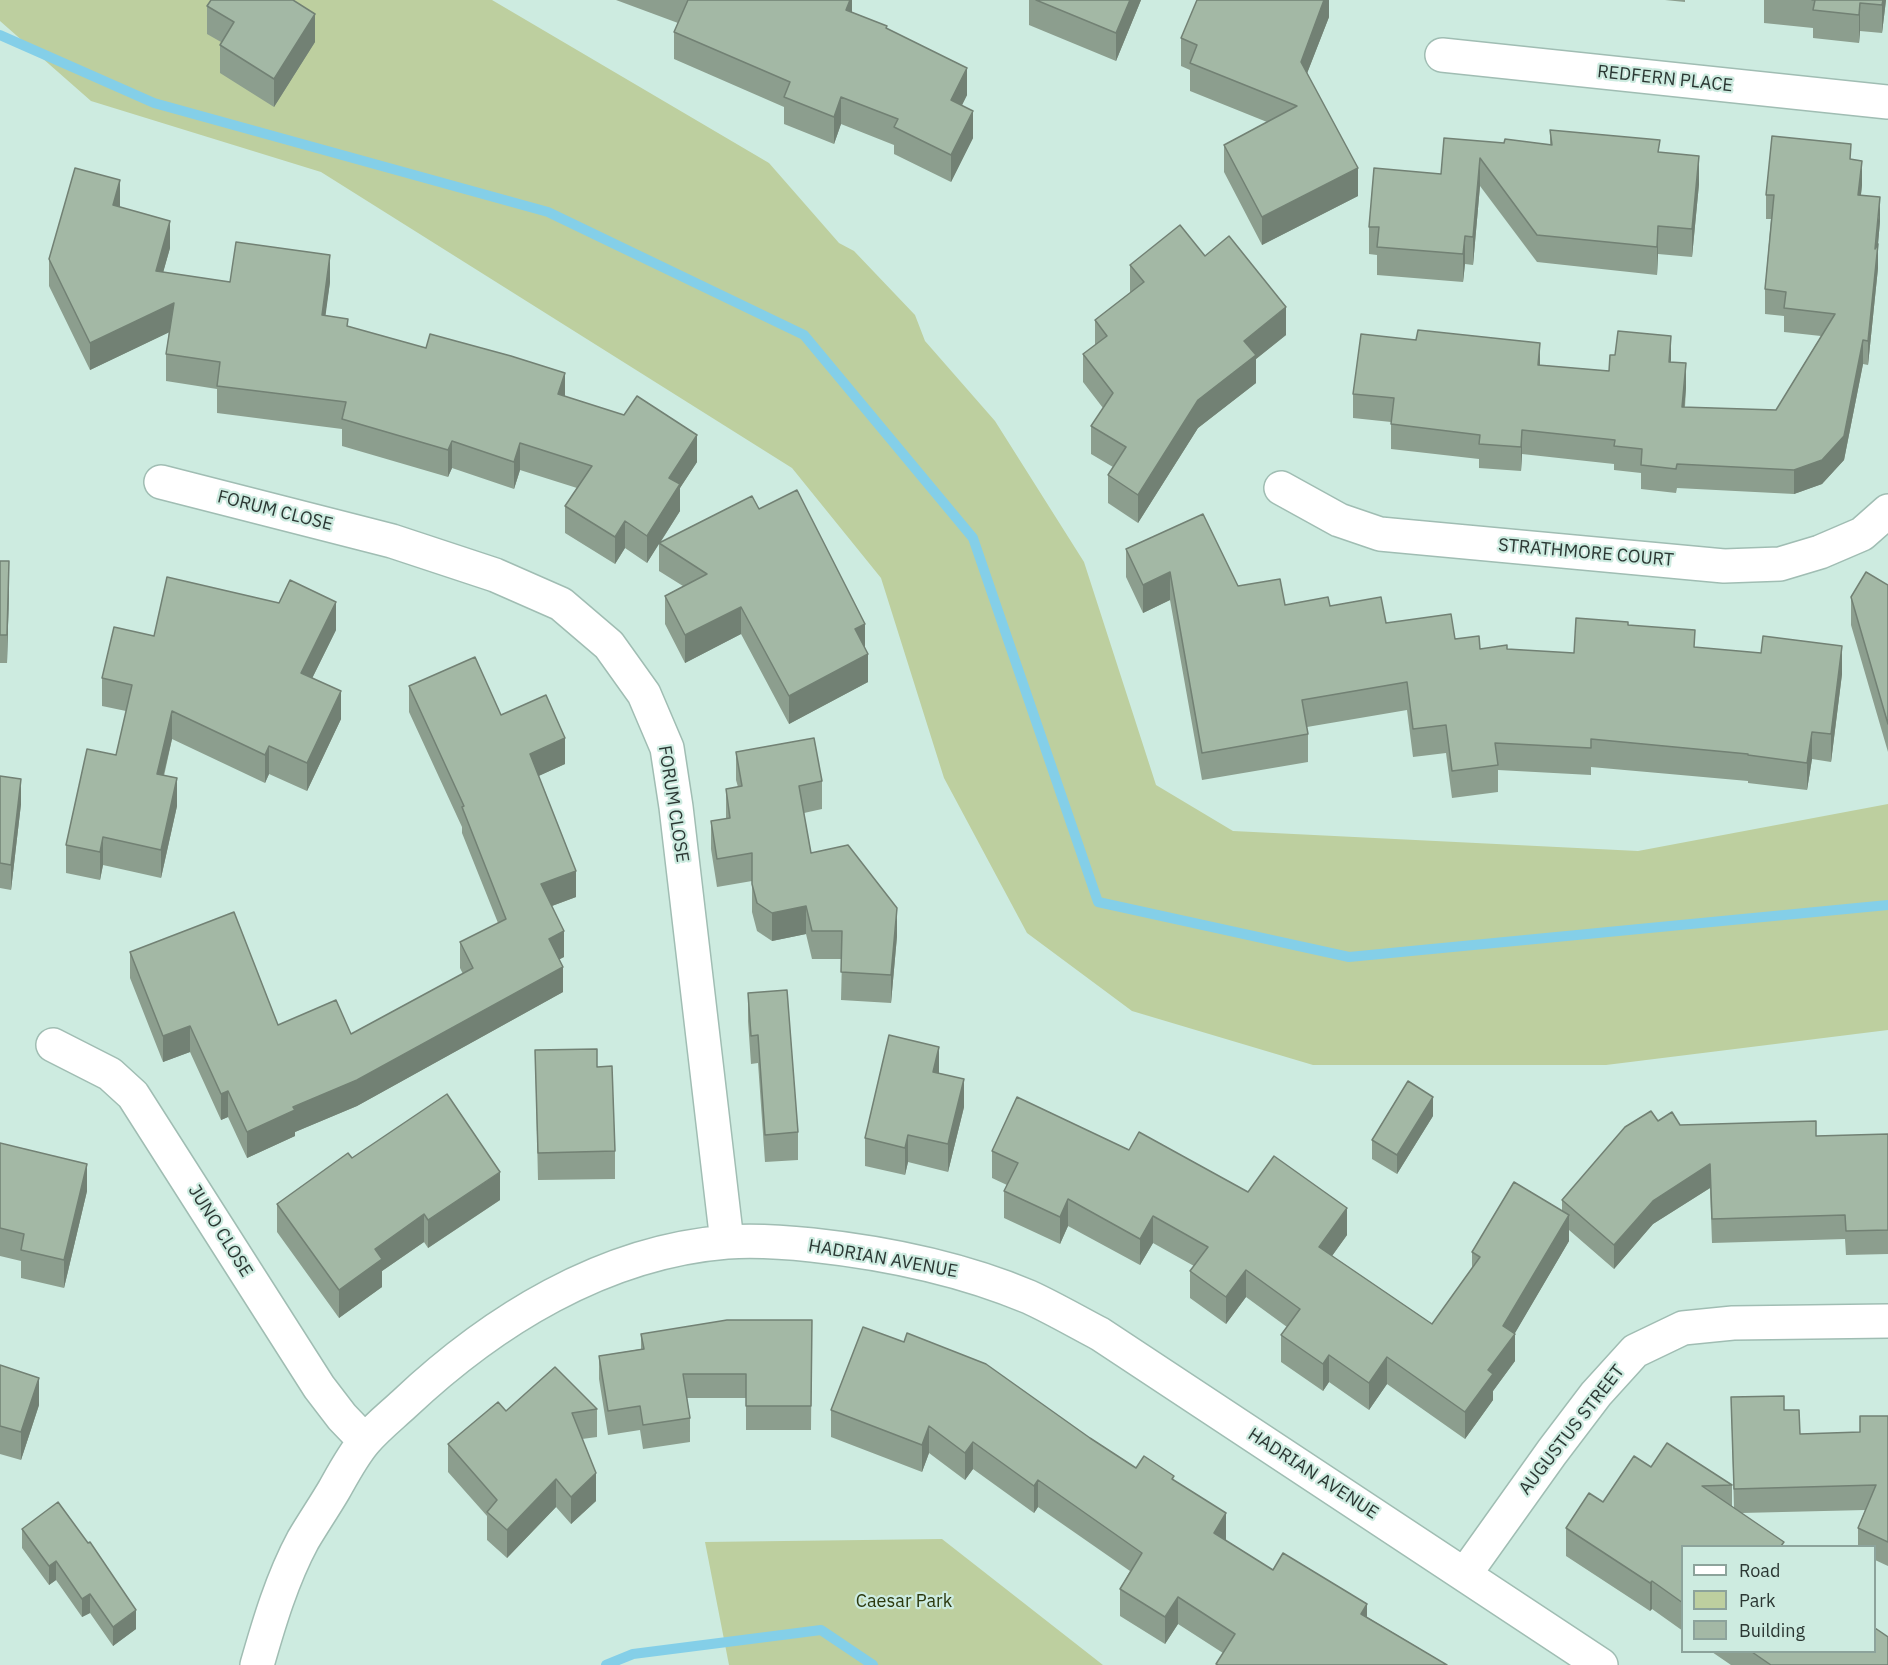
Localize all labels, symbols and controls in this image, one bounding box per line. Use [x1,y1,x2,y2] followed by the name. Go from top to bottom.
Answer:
[1596,61,1734,97] street label: REDFERN PLACE
[215,486,335,536] street label: FORUM CLOSE
[1497,535,1675,571] street label: STRATHMORE COURT
[653,744,693,864] street label: FORUM CLOSE
[183,1181,257,1281] street label: JUNO CLOSE
[807,1235,959,1283] street label: HADRIAN AVENUE
[1515,1361,1629,1499] street label: AUGUSTUS STREET
[1244,1424,1382,1524] street label: HADRIAN AVENUE
[1681,1545,1876,1653] legend
[1739,1559,1780,1582] text: Road
[1739,1589,1775,1612] text: Park
[856,1591,952,1613] park label: Caesar Park
[1739,1619,1805,1642] text: Building

